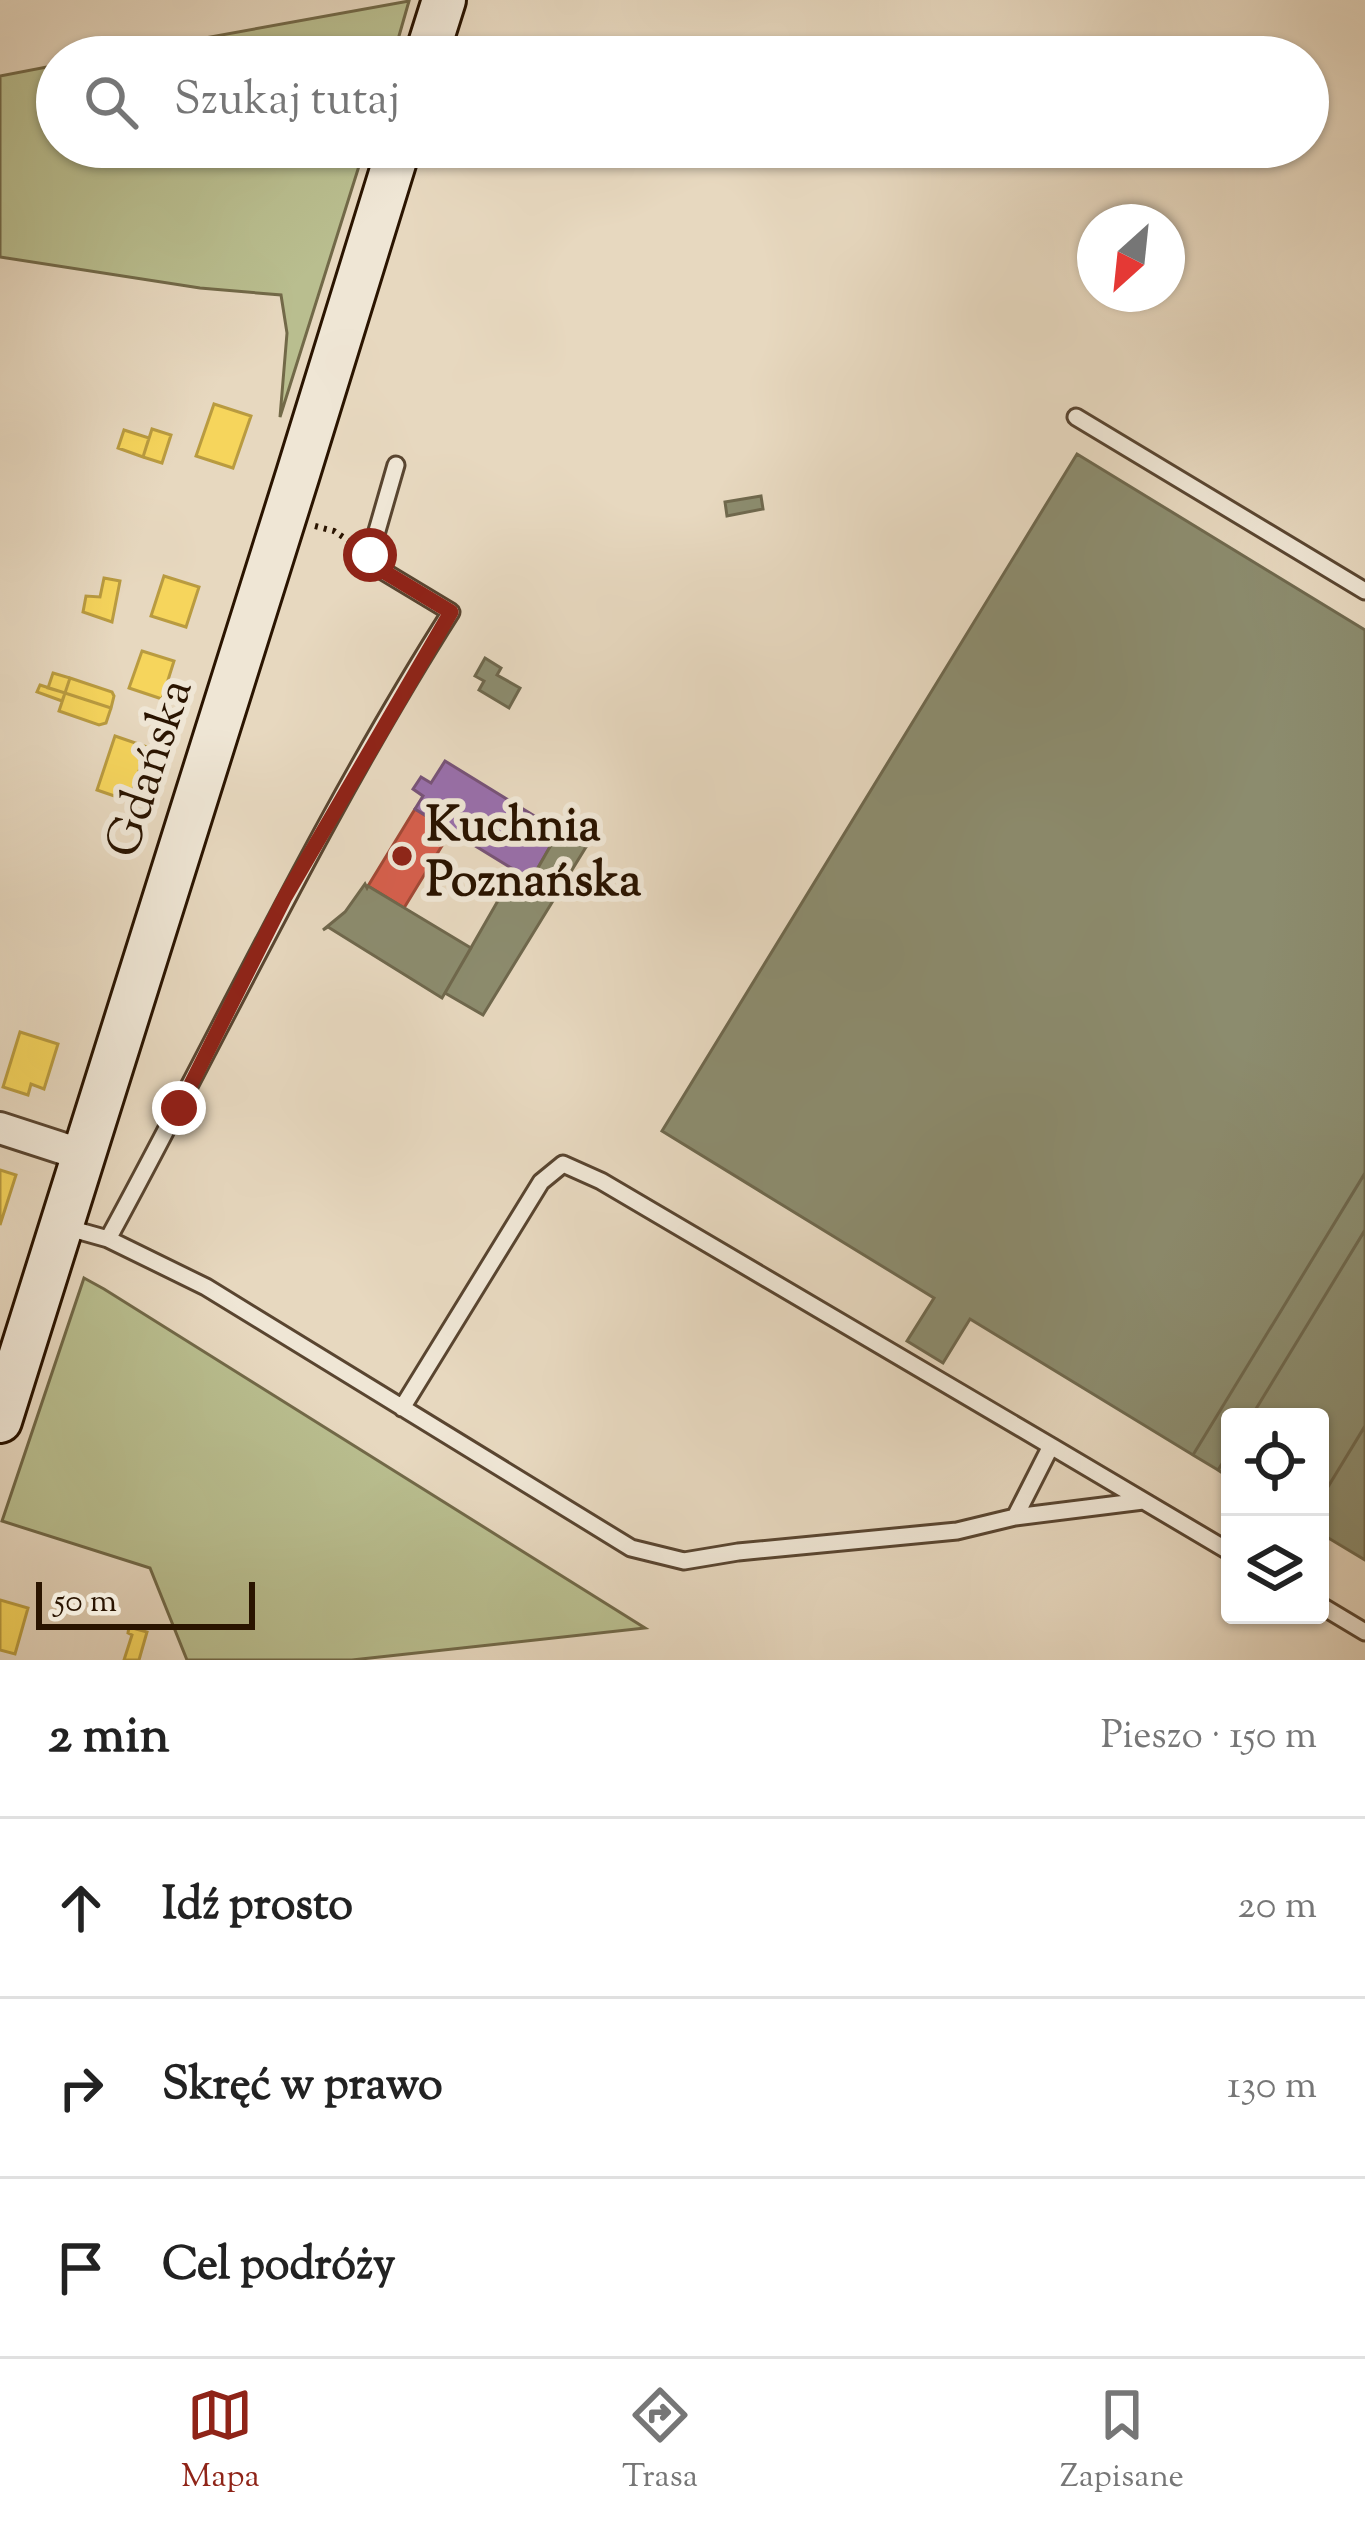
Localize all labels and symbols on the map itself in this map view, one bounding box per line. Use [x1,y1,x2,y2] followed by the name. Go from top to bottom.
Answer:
[1077,204,1185,312] north arrow
[343,528,397,582] route start
[91,671,213,867] street label: Gdańska
[426,794,641,918] place label: Kuchnia Poznańska
[389,843,415,869] marker: Kuchnia Poznańska
[152,1081,206,1135] route end
[36,1576,255,1629] scale bar

